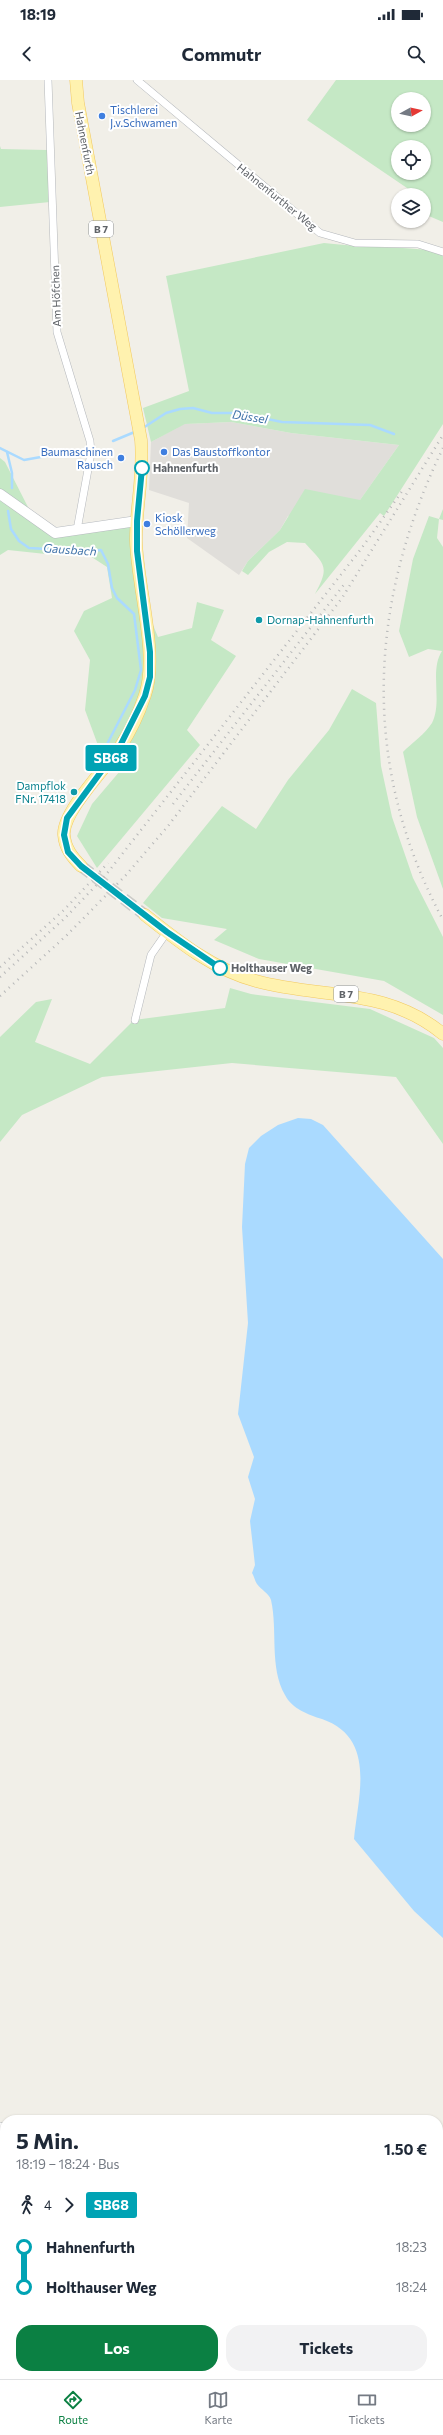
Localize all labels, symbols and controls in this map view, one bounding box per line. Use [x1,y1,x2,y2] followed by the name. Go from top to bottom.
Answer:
[20,5,56,23] text: 18:19
[16,43,38,65] icon: back
[182,43,261,65] text: Commutr
[405,43,427,65] icon: search
[391,92,431,132] north arrow
[391,92,431,228] map controls
[110,103,177,130] place label: Tischlerei J.v.Schwamen
[73,110,98,176] street label: Hahnenfurth
[97,111,107,121] marker: Tischlerei J.v.Schwamen
[391,140,431,180] button: locate
[235,160,320,233] street label: Hahnenfurther Weg
[391,188,431,228] button: layers
[89,221,113,237] road number: B 7
[48,265,63,327] street label: Am Höfchen
[231,406,270,426] water label: Düssel
[41,445,113,471] place label: Baumaschinen Rausch
[172,445,271,458] place label: Das Baustoffkontor
[159,447,169,457] marker: Das Baustoffkontor
[116,453,126,463] marker: Baumaschinen Rausch
[134,460,150,476] marker: Hahnenfurth
[153,461,218,474] place label: Hahnenfurth
[155,511,216,537] place label: Kiosk Schöllerweg
[142,519,152,529] marker: Kiosk Schöllerweg
[43,540,97,558] water label: Gausbach
[267,613,374,626] place label: Dornap-Hahnenfurth
[254,615,264,625] marker: Dornap-Hahnenfurth
[83,745,139,771] line badge: SB68
[94,749,128,766] text: SB68
[15,779,66,805] place label: Dampflok FNr. 17418
[69,787,79,797] marker: Dampflok FNr. 17418
[212,960,228,976] marker: Holthauser Weg
[231,961,312,974] place label: Holthauser Weg
[334,986,358,1002] road number: B 7
[16,2127,79,2154] text: 5 Min.
[384,2140,427,2158] text: 1.50 €
[16,2156,120,2172] text: 18:19 – 18:24 · Bus
[16,2194,38,2216] icon: walk
[58,2194,80,2216] icon: forward
[94,2196,129,2213] text: SB68
[44,2197,52,2213] text: 4
[46,2238,135,2256] text: Hahnenfurth
[396,2239,427,2255] text: 18:23
[46,2278,157,2296] text: Holthauser Weg
[396,2279,427,2295] text: 18:24
[16,2325,218,2371] button: Los
[226,2325,427,2371] button: Tickets
[58,2389,88,2426] tab: Route
[204,2389,232,2426] tab: Karte
[349,2389,385,2426] tab: Tickets

